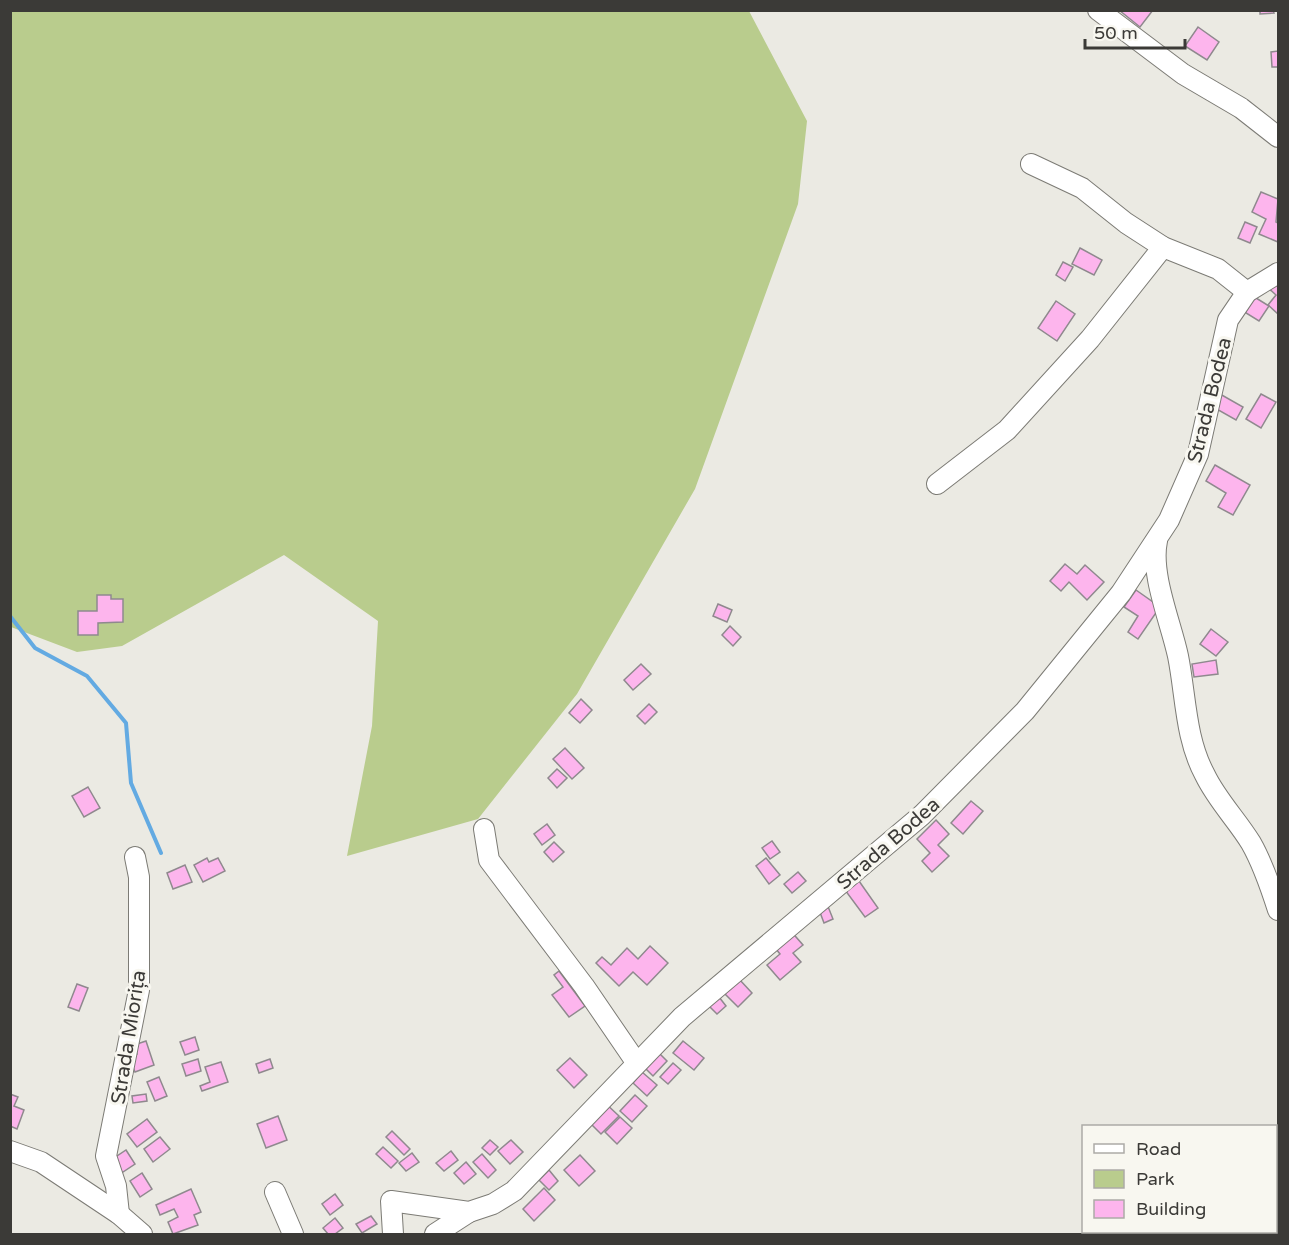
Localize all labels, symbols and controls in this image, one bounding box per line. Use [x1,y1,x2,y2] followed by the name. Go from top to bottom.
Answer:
[1085,12,1186,50] scale bar
[1094,22,1138,44] text: 50 m
[1183,335,1237,466] street label: Strada Bodea
[832,793,945,895] street label: Strada Bodea
[107,968,151,1106] street label: Strada Miorița
[1082,1125,1277,1233] legend
[1136,1138,1181,1160] text: Road
[1136,1168,1175,1190] text: Park
[1136,1198,1206,1220] text: Building

